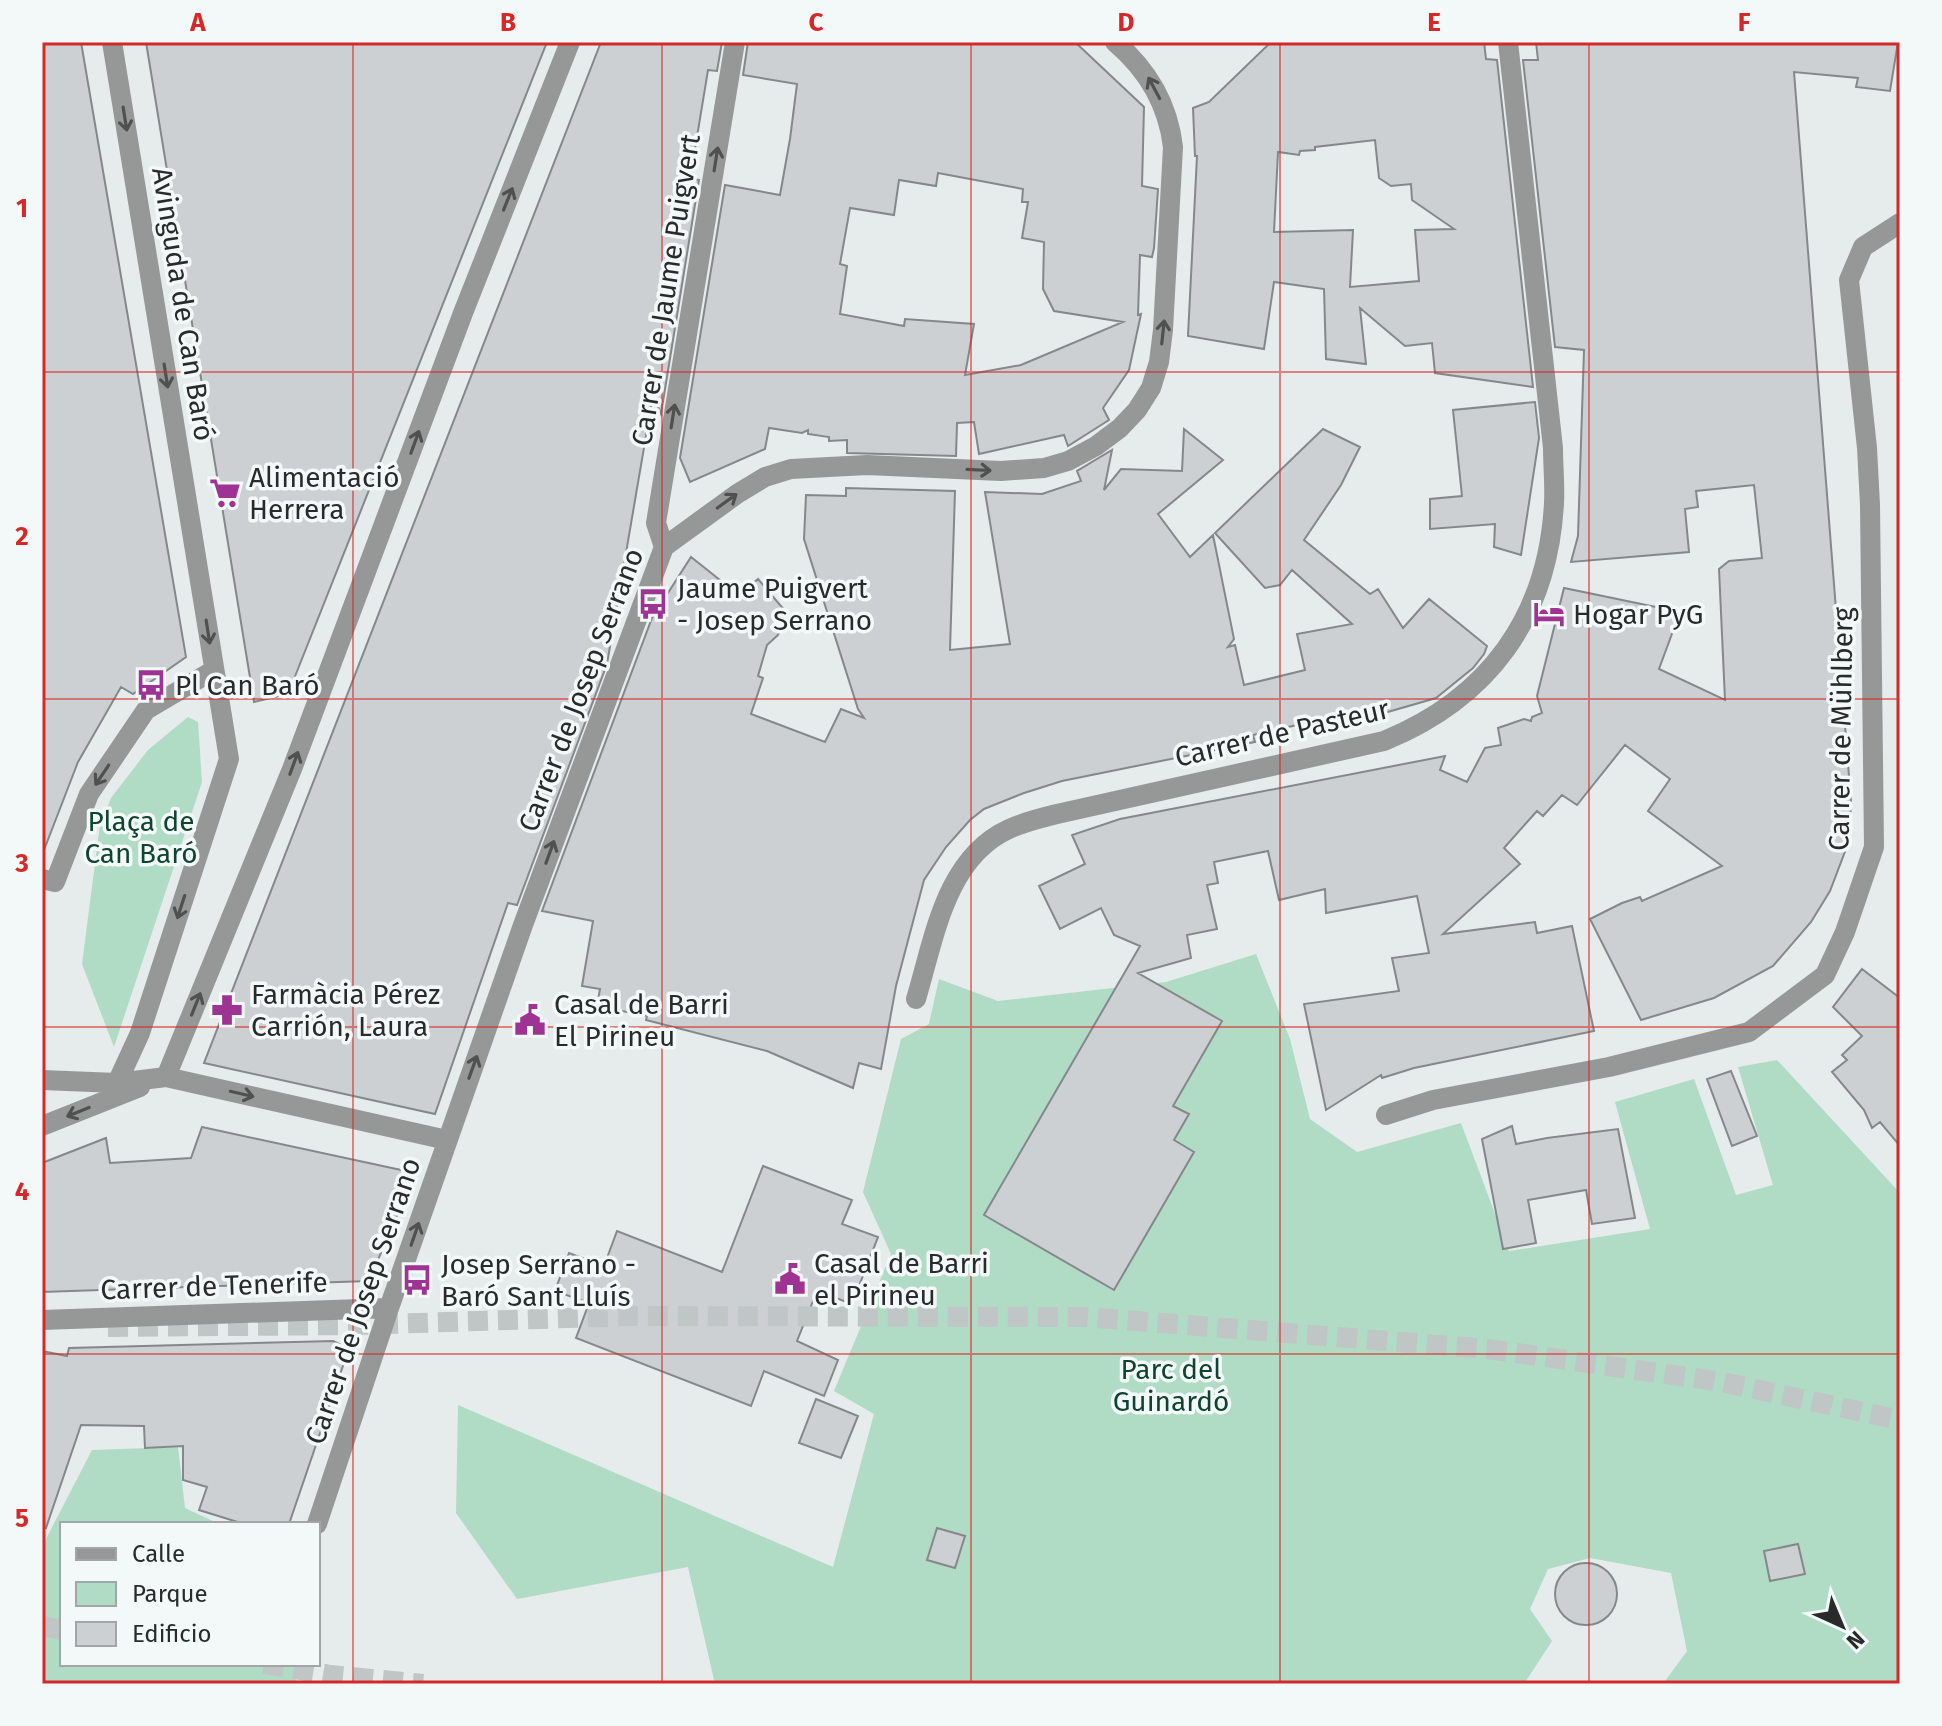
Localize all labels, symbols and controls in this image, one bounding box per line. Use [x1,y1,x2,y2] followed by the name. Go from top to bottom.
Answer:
[189,7,206,38] text: A
[500,7,516,38] text: B
[809,7,824,38] text: C
[1118,7,1135,38] text: D
[1427,7,1441,38] text: E
[1738,7,1751,38] text: F
[1146,77,1162,100] one-way arrow
[118,106,133,131] one-way arrow
[625,131,707,448] street label: Carrer de Jaume Puigvert
[709,147,724,172] one-way arrow
[145,165,221,443] street label: Avinguda de Can Baró
[502,187,516,212] one-way arrow
[16,193,28,224] text: 1
[1155,319,1170,346] one-way arrow
[160,362,175,388] one-way arrow
[667,403,682,429] one-way arrow
[409,430,424,455] one-way arrow
[249,461,400,526] place label: Alimentació Herrera
[965,462,992,477] one-way arrow
[208,476,242,510] supermarket icon: Alimentació Herrera
[716,493,738,509] one-way arrow
[15,521,29,552] text: 2
[512,544,650,836] street label: Carrer de Josep Serrano
[677,572,872,637] place label: Jaume Puigvert - Josep Serrano
[636,587,670,621] bus stop icon: Jaume Puigvert - Josep Serrano
[1532,597,1566,631] hotel icon: Hogar PyG
[1573,598,1703,631] place label: Hogar PyG
[1822,606,1860,851] street label: Carrer de Mühlberg
[201,619,216,644] one-way arrow
[134,668,168,702] bus stop icon: Pl Can Baró
[175,669,320,702] place label: Pl Can Baró
[1172,692,1393,774] street label: Carrer de Pasteur
[287,751,302,776] one-way arrow
[94,763,110,785] one-way arrow
[84,805,198,870] park label: Plaça de Can Baró
[544,840,558,865] one-way arrow
[14,848,29,879] text: 3
[173,894,187,919] one-way arrow
[251,978,440,1043] place label: Farmàcia Pérez Carrión, Laura
[554,988,729,1053] place label: Casal de Barri El Pirineu
[190,992,204,1017] one-way arrow
[210,993,244,1027] pharmacy icon: Farmàcia Pérez Carrión, Laura
[513,1003,547,1037] public building icon: Casal de Barri El Pirineu
[467,1055,481,1080] one-way arrow
[229,1087,255,1102] one-way arrow
[66,1106,91,1120] one-way arrow
[298,1153,428,1449] street label: Carrer de Josep Serrano
[15,1176,30,1207] text: 4
[408,1222,423,1247] one-way arrow
[814,1247,989,1312] place label: Casal de Barri el Pirineu
[441,1248,636,1313] place label: Josep Serrano - Baró Sant Lluís
[773,1262,807,1296] public building icon: Casal de Barri el Pirineu
[400,1263,434,1297] bus stop icon: Josep Serrano - Baró Sant Lluís
[100,1266,328,1306] street label: Carrer de Tenerife
[1113,1353,1229,1418] park label: Parc del Guinardó
[15,1503,29,1534] text: 5
[60,1522,320,1666] legend
[132,1540,185,1568] text: Calle
[132,1580,208,1608] text: Parque
[1802,1586,1882,1666] north arrow
[132,1620,212,1648] text: Edificio
[1841,1625,1870,1655] text: N

